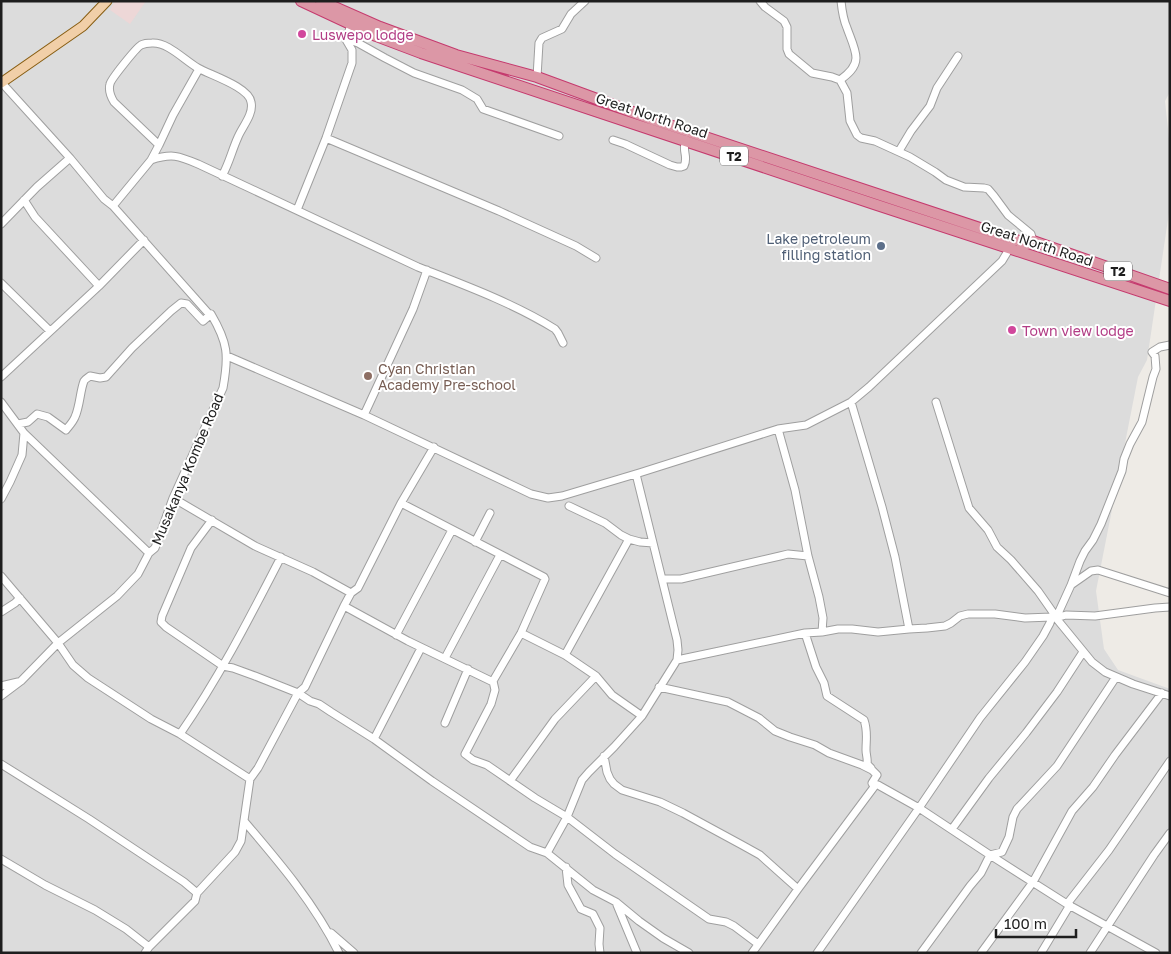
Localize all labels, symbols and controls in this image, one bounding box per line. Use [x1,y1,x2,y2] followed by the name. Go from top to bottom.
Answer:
[312,26,414,43] place label: Luswepo lodge
[296,28,308,40] marker: Luswepo lodge
[594,89,710,141] street label: Great North Road
[720,146,748,166] road number: T2
[979,217,1095,269] street label: Great North Road
[766,230,871,263] place label: Lake petroleum filling station
[875,240,887,252] marker: Lake petroleum filling station
[1104,262,1132,280] road number: T2
[1022,322,1134,339] place label: Town view lodge
[1006,324,1018,336] marker: Town view lodge
[378,360,516,393] place label: Cyan Christian Academy Pre-school
[362,370,374,382] marker: Cyan Christian Academy Pre-school
[147,390,227,548] street label: Musakanya Kombe Road
[996,906,1076,938] scale bar
[1004,914,1047,932] text: 100 m

